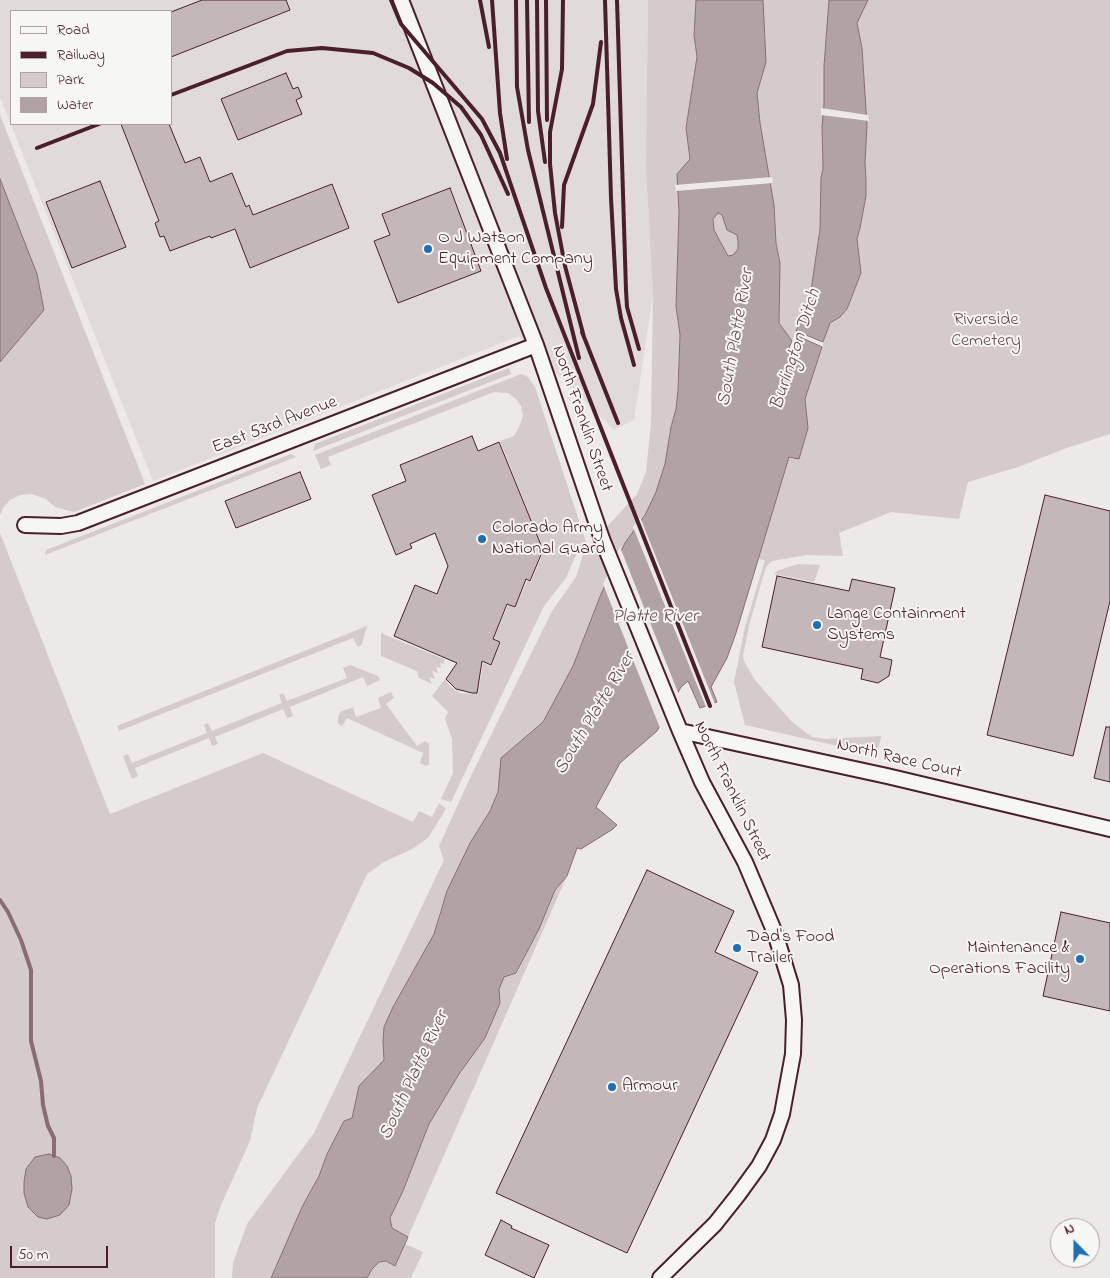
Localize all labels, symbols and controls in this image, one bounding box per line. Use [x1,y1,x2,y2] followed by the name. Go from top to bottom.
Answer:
[10,10,172,125] legend
[57,19,90,41] text: Road
[57,44,105,66] text: Railway
[57,69,84,91] text: Park
[57,94,93,116] text: Water
[438,228,593,270] place label: O J Watson Equipment Company
[422,243,434,255] marker: O J Watson Equipment Company
[714,268,760,408] water label: South Platte River
[767,287,827,413] water label: Burlington Ditch
[951,310,1021,352] park label: Riverside Cemetery
[546,343,616,495] street label: North Franklin Street
[209,392,341,460] street label: East 53rd Avenue
[492,518,606,560] place label: Colorado Army National Guard
[476,533,488,545] marker: Colorado Army National Guard
[827,604,966,646] place label: Lange Containment Systems
[612,607,698,629] water label: Platte River
[811,619,823,631] marker: Lange Containment Systems
[551,649,641,779] water label: South Platte River
[688,718,774,866] street label: North Franklin Street
[834,735,964,785] street label: North Race Court
[747,927,834,970] place label: Dad's Food Trailer
[929,938,1070,981] place label: Maintenance & Operations Facility
[731,942,743,954] marker: Dad's Food Trailer
[1074,953,1086,965] marker: Maintenance & Operations Facility
[375,1008,455,1144] water label: South Platte River
[622,1076,678,1098] place label: Armour
[606,1081,618,1093] marker: Armour
[1050,1218,1100,1268] north arrow
[1061,1218,1078,1241] text: N
[12,1236,110,1268] scale bar
[18,1244,48,1266] text: 50 m

